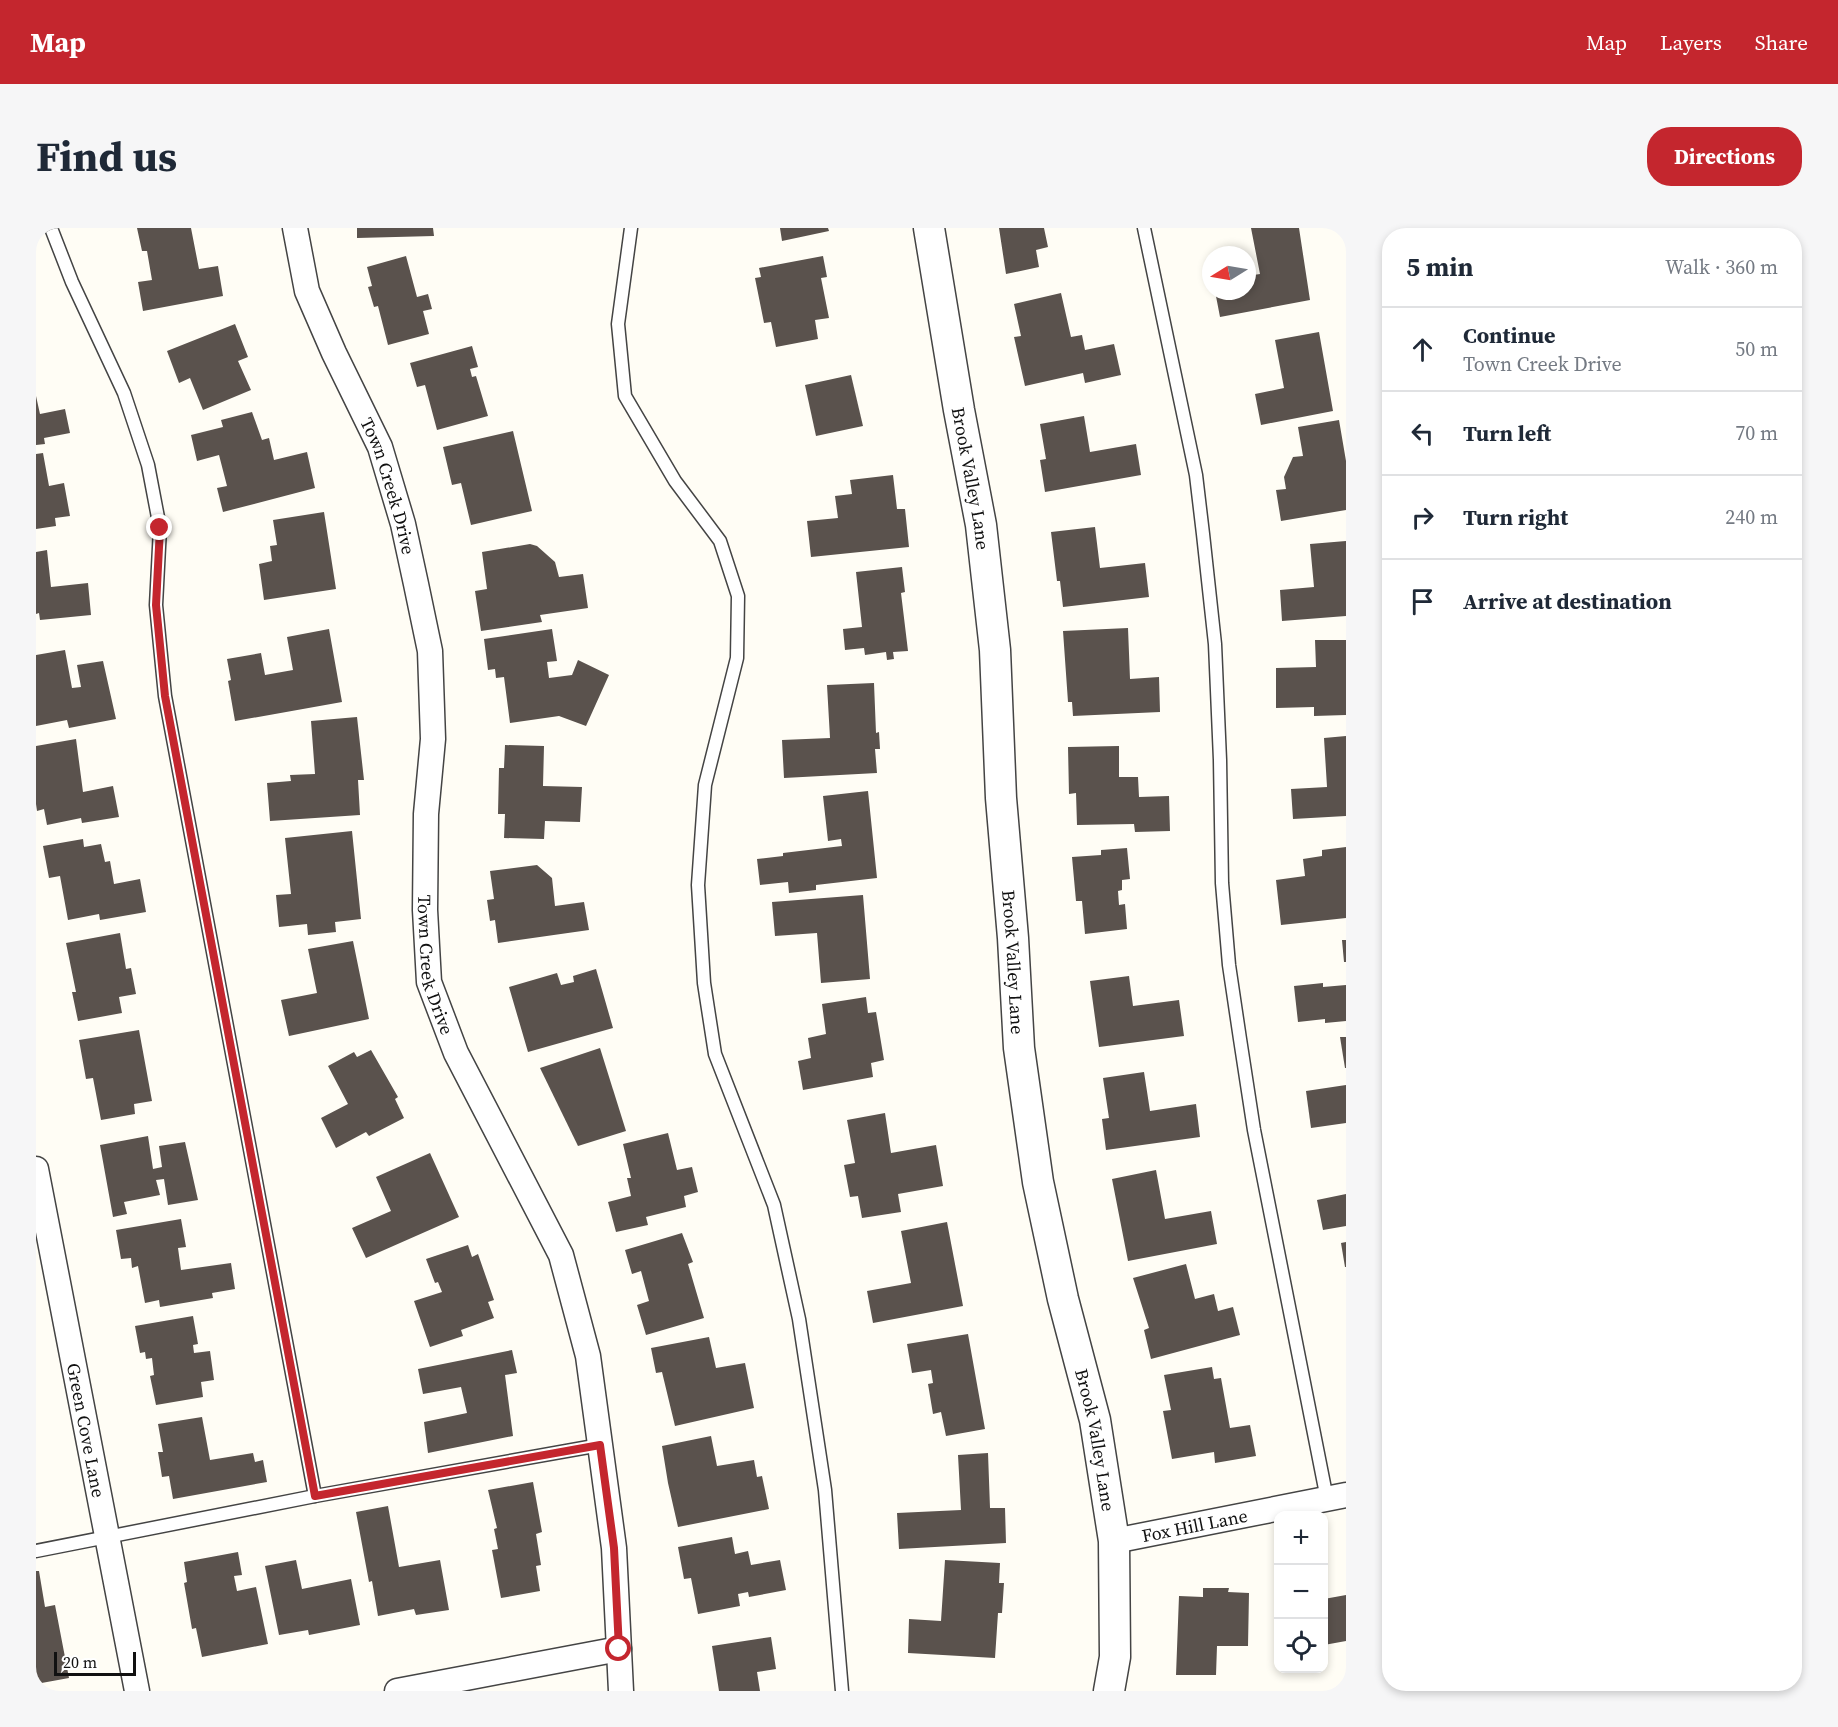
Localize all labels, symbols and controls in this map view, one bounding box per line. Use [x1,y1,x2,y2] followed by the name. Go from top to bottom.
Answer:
[30,23,86,61] text: Map
[1586,28,1627,57] text: Map
[1660,28,1722,57] text: Layers
[1755,28,1808,57] text: Share
[36,127,177,185] text: Find us
[1647,127,1802,186] button: Directions
[1202,246,1256,300] north arrow
[1406,249,1473,285] text: 5 min
[1665,253,1778,281] text: Walk · 360 m
[1463,320,1556,350] text: Continue
[1406,333,1439,366] icon: ahead
[1735,335,1778,363] text: 50 m
[1463,350,1622,378] text: Town Creek Drive
[946,405,996,551] street label: Brook Valley Lane
[355,413,422,557] street label: Town Creek Drive
[1406,417,1439,450] icon: left
[1463,418,1551,448] text: Turn left
[1735,419,1778,447] text: 70 m
[1406,501,1439,534] icon: right
[1463,502,1568,532] text: Turn right
[1725,503,1778,531] text: 240 m
[146,514,172,540] route end
[1406,585,1439,618] icon: arrive
[1463,586,1672,616] text: Arrive at destination
[996,889,1031,1035] street label: Brook Valley Lane
[412,894,460,1038] street label: Town Creek Drive
[61,1361,112,1500] street label: Green Cove Lane
[1069,1366,1122,1513] street label: Brook Valley Lane
[1139,1502,1250,1548] street label: Fox Hill Lane
[1274,1511,1328,1673] map controls
[1274,1511,1328,1565] button: +
[1274,1565,1328,1619] button: −
[1274,1619,1328,1673] button: locate
[605,1635,631,1661] route start
[54,1649,136,1676] scale bar
[63,1651,97,1673] text: 20 m

